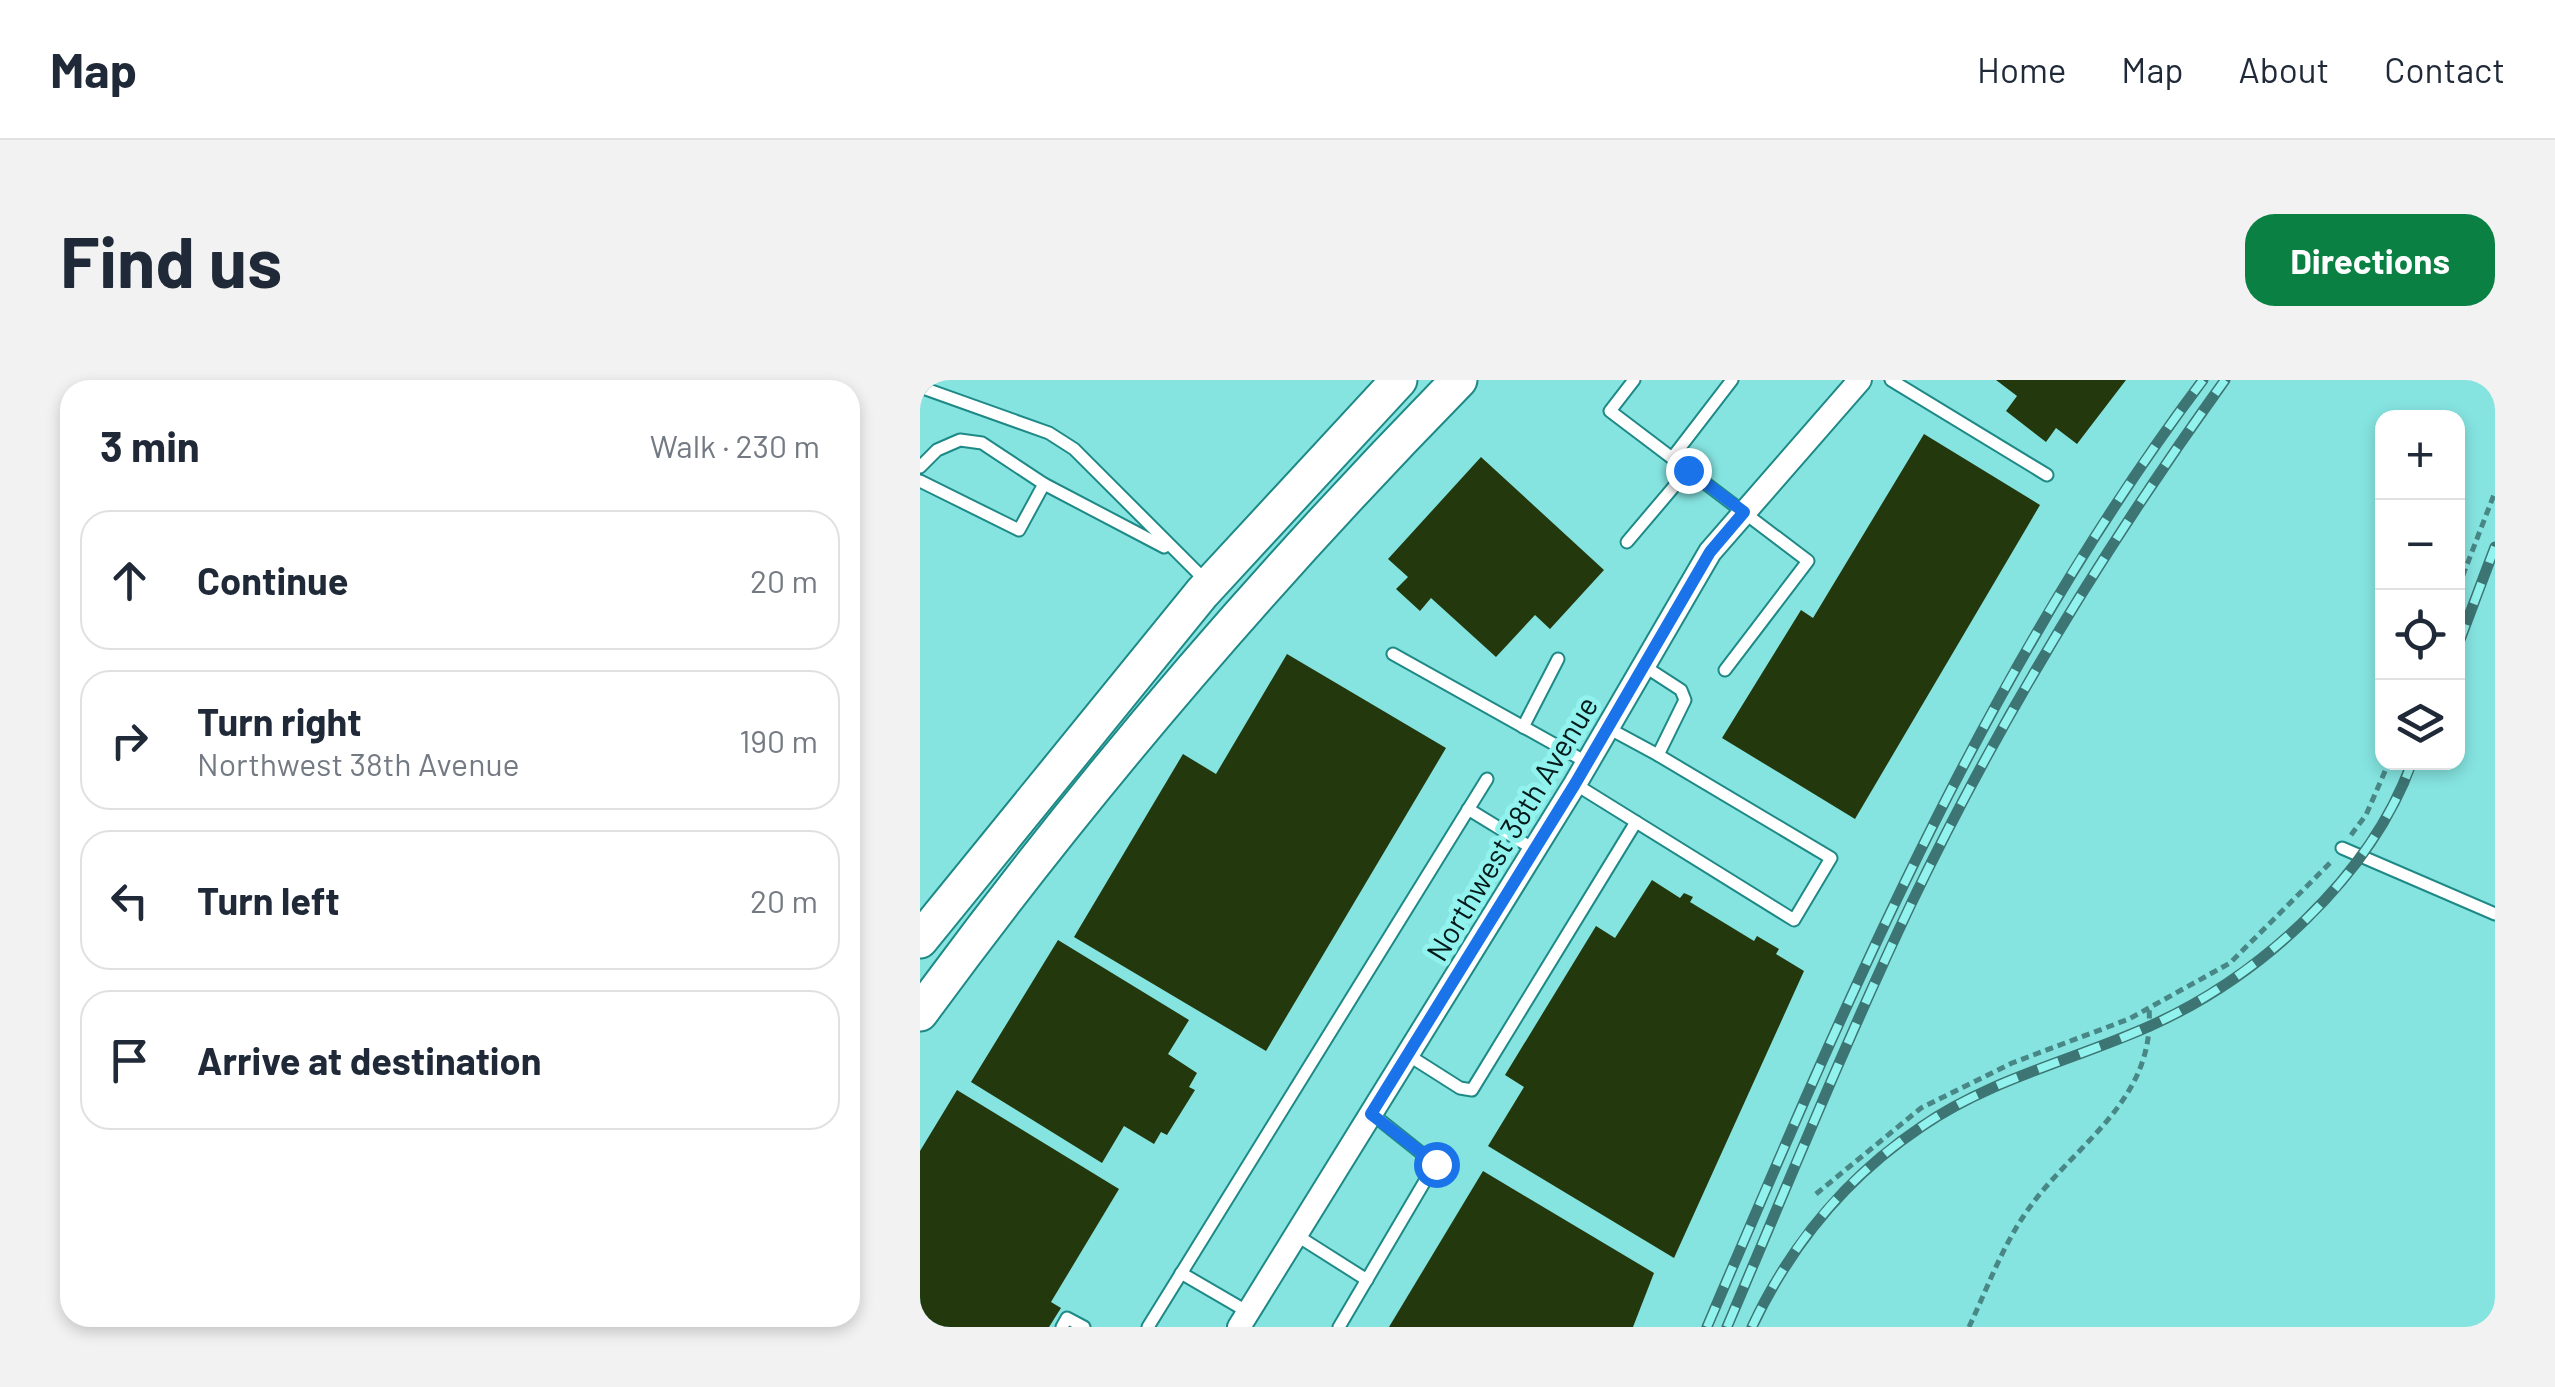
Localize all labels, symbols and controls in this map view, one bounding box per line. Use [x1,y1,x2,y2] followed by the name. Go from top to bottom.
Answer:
[50,40,137,98] text: Map
[1977,48,2066,90] text: Home
[2121,48,2184,90] text: Map
[2239,48,2329,90] text: About
[2384,48,2505,90] text: Contact
[2245,214,2495,306] button: Directions
[60,218,282,302] text: Find us
[2375,410,2465,770] map controls
[2375,410,2465,500] button: +
[100,420,200,470] text: 3 min
[650,426,820,464] text: Walk · 230 m
[1666,448,1712,494] route end
[2375,500,2465,590] button: −
[102,553,157,608] icon: ahead
[197,557,348,603] text: Continue
[750,561,818,599] text: 20 m
[2375,590,2465,680] button: locate
[2375,680,2465,770] button: layers
[1418,689,1604,967] street label: Northwest 38th Avenue
[197,698,362,744] text: Turn right
[102,713,157,768] icon: right
[739,721,818,759] text: 190 m
[197,744,520,782] text: Northwest 38th Avenue
[102,873,157,928] icon: left
[197,877,340,923] text: Turn left
[750,881,818,919] text: 20 m
[102,1033,157,1088] icon: arrive
[197,1037,542,1083] text: Arrive at destination
[1414,1142,1460,1188] route start

